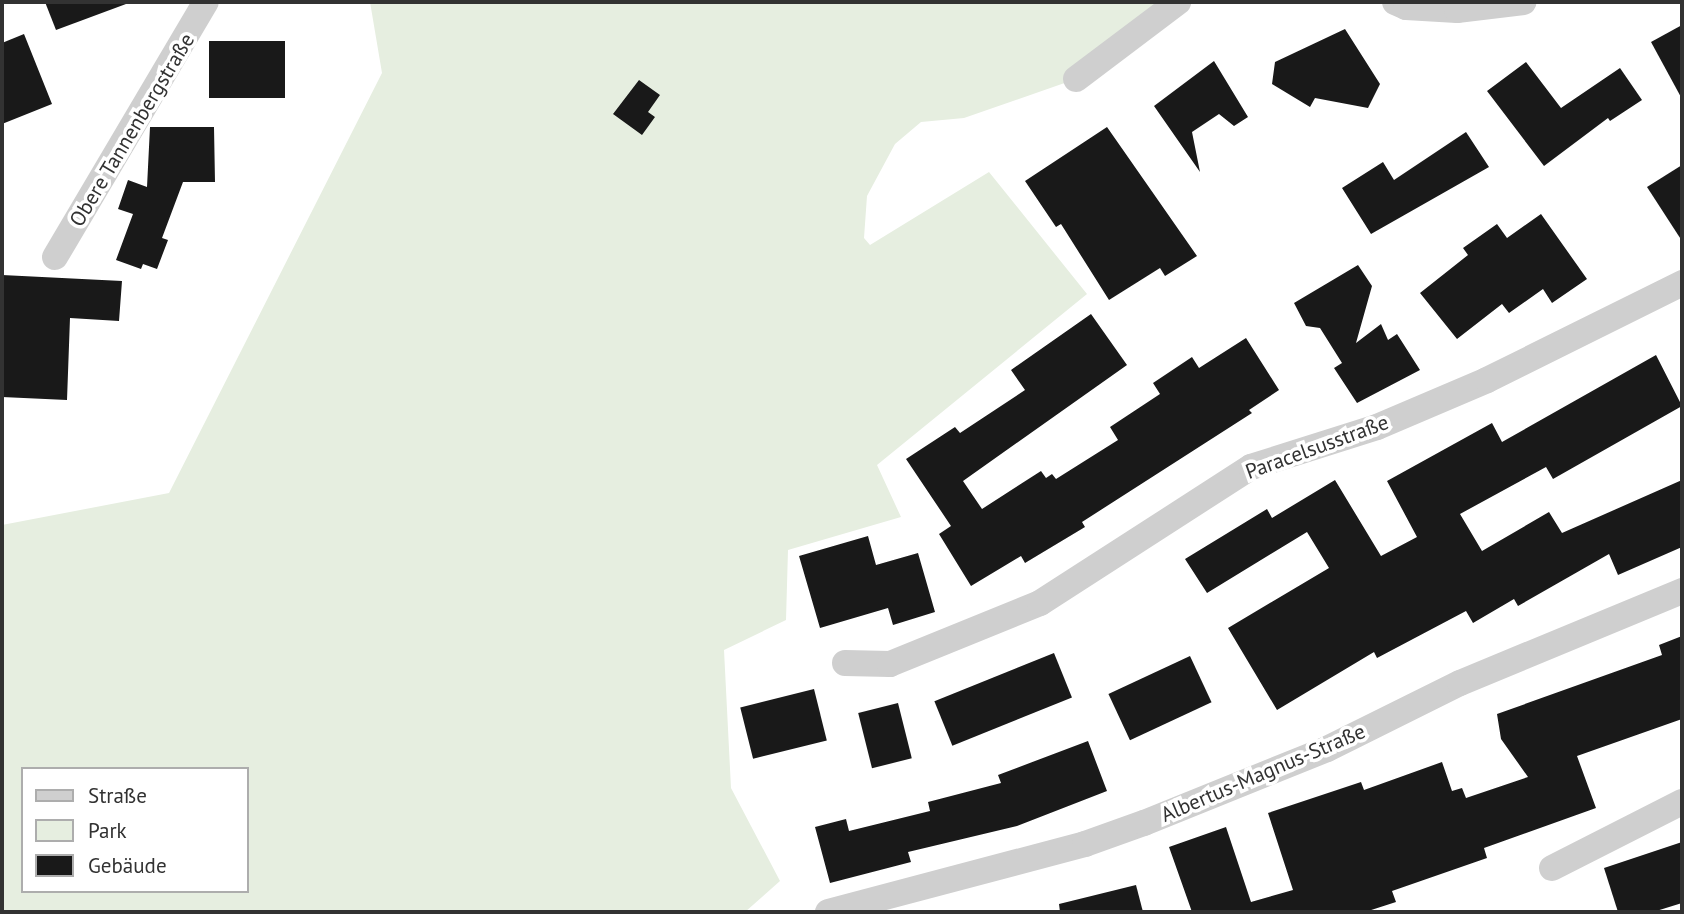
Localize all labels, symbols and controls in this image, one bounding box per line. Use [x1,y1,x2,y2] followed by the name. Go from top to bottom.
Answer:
[64,28,200,232] street label: Obere Tannenbergstraße
[1242,409,1392,485] street label: Paracelsusstraße
[1157,719,1369,827] street label: Albertus-Magnus-Straße
[21,767,248,893] legend
[88,782,147,809] text: Straße
[88,817,127,844] text: Park
[88,852,167,879] text: Gebäude

